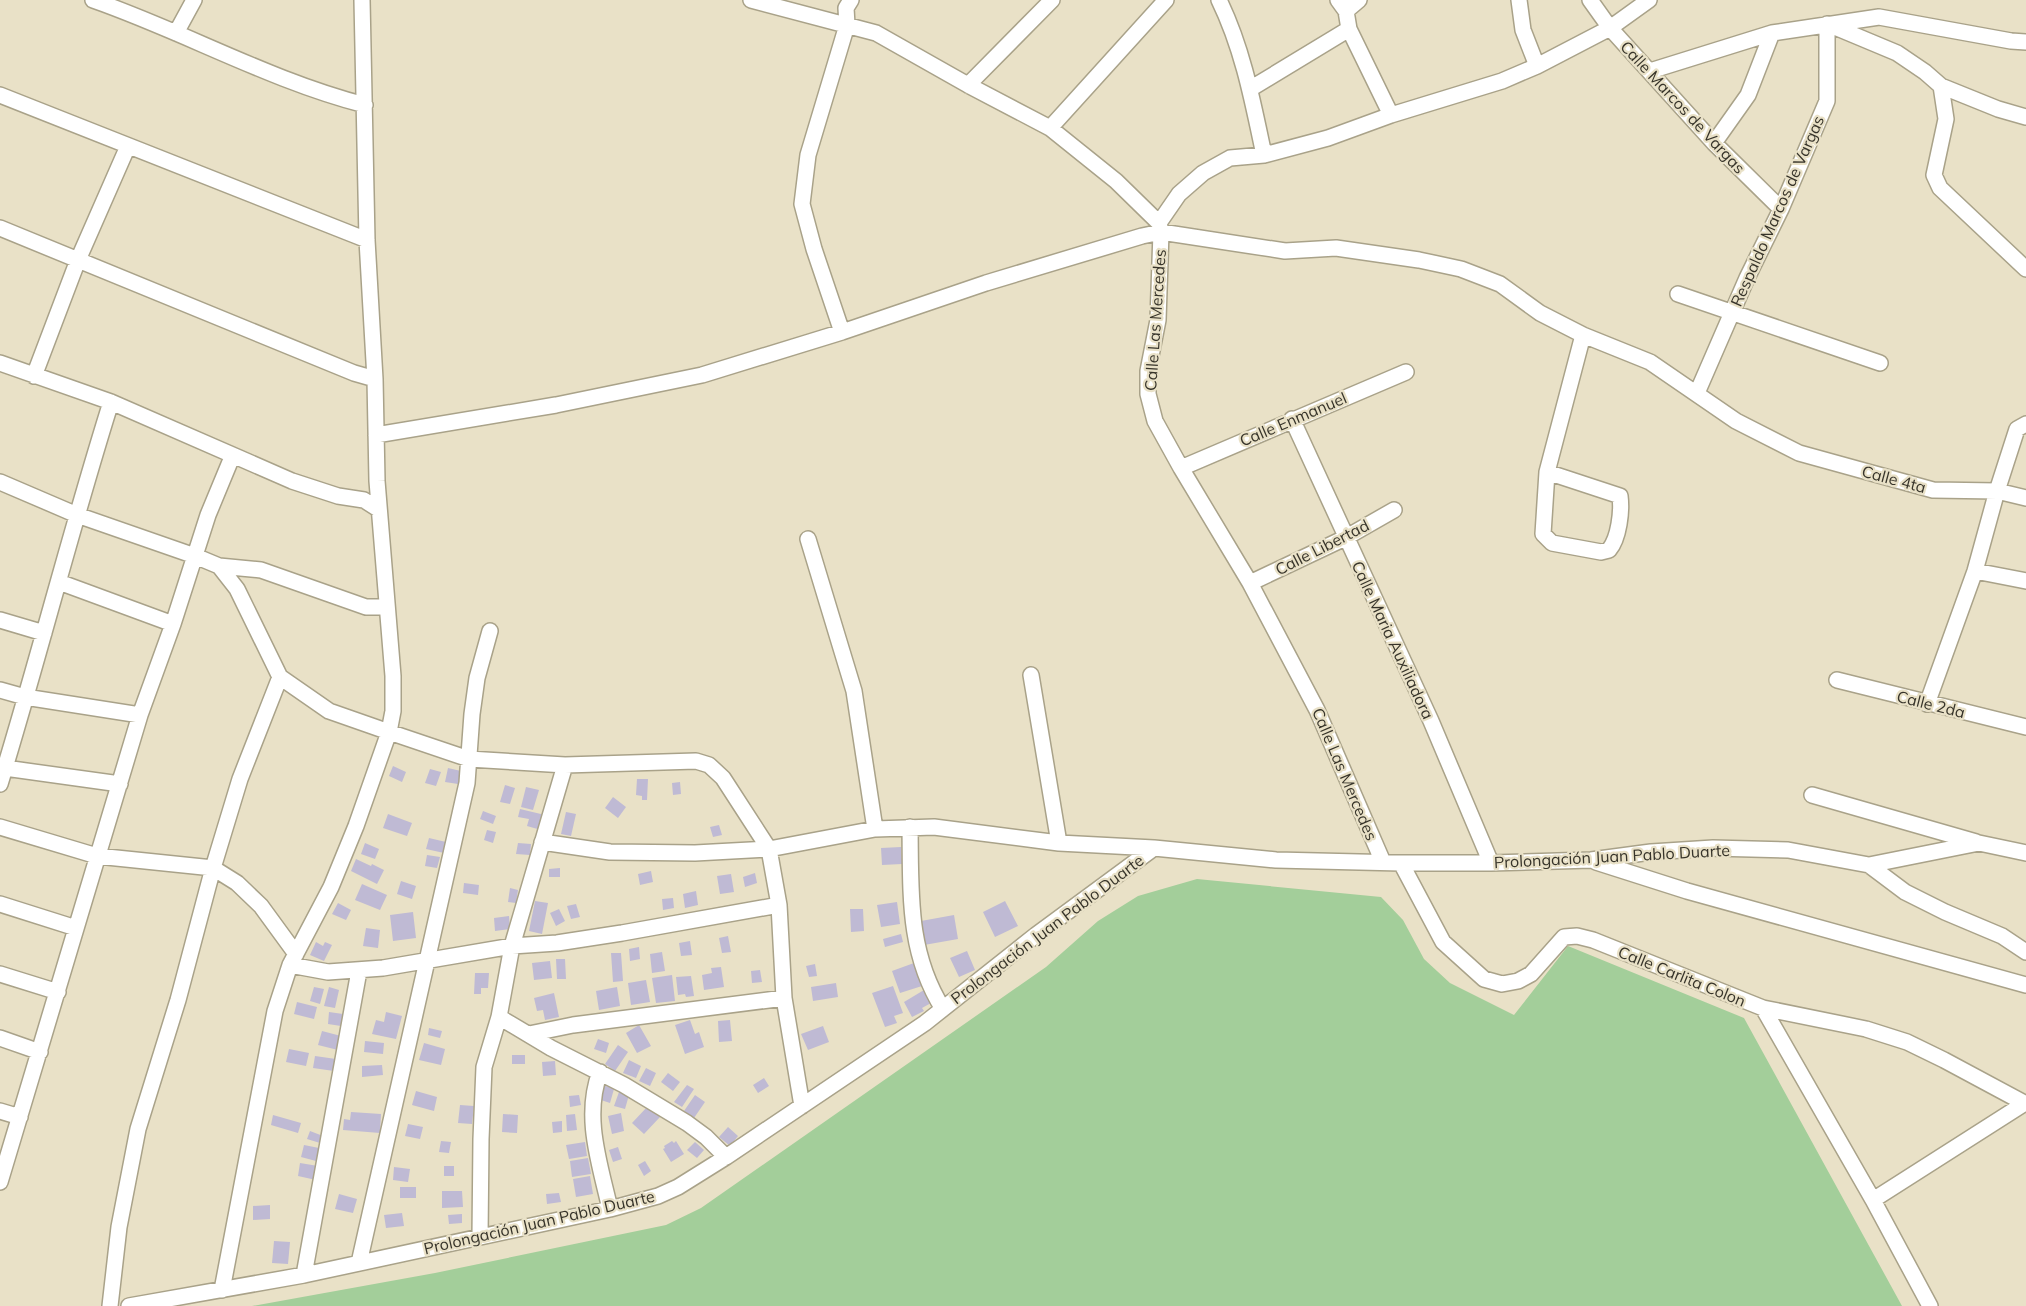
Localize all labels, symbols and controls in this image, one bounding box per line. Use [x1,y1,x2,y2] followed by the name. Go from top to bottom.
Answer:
[1616,37,1750,178] street label: Calle Marcos de Vargas
[1726,112,1828,309] street label: Respaldo Marcos de Vargas
[1140,248,1170,392] street label: Calle Las Mercedes
[1236,387,1350,451] street label: Calle Enmanuel
[1860,461,1928,497] street label: Calle 4ta
[1272,515,1372,579] street label: Calle Libertad
[1348,558,1438,722] street label: Calle Maria Auxiliadora
[1895,686,1967,722] street label: Calle 2da
[1308,705,1382,843] street label: Calle Las Mercedes
[1493,840,1731,872] street label: Prolongación Juan Pablo Duarte
[947,850,1147,1008] street label: Prolongación Juan Pablo Duarte
[1615,941,1749,1011] street label: Calle Carlita Colon
[422,1186,656,1258] street label: Prolongación Juan Pablo Duarte

